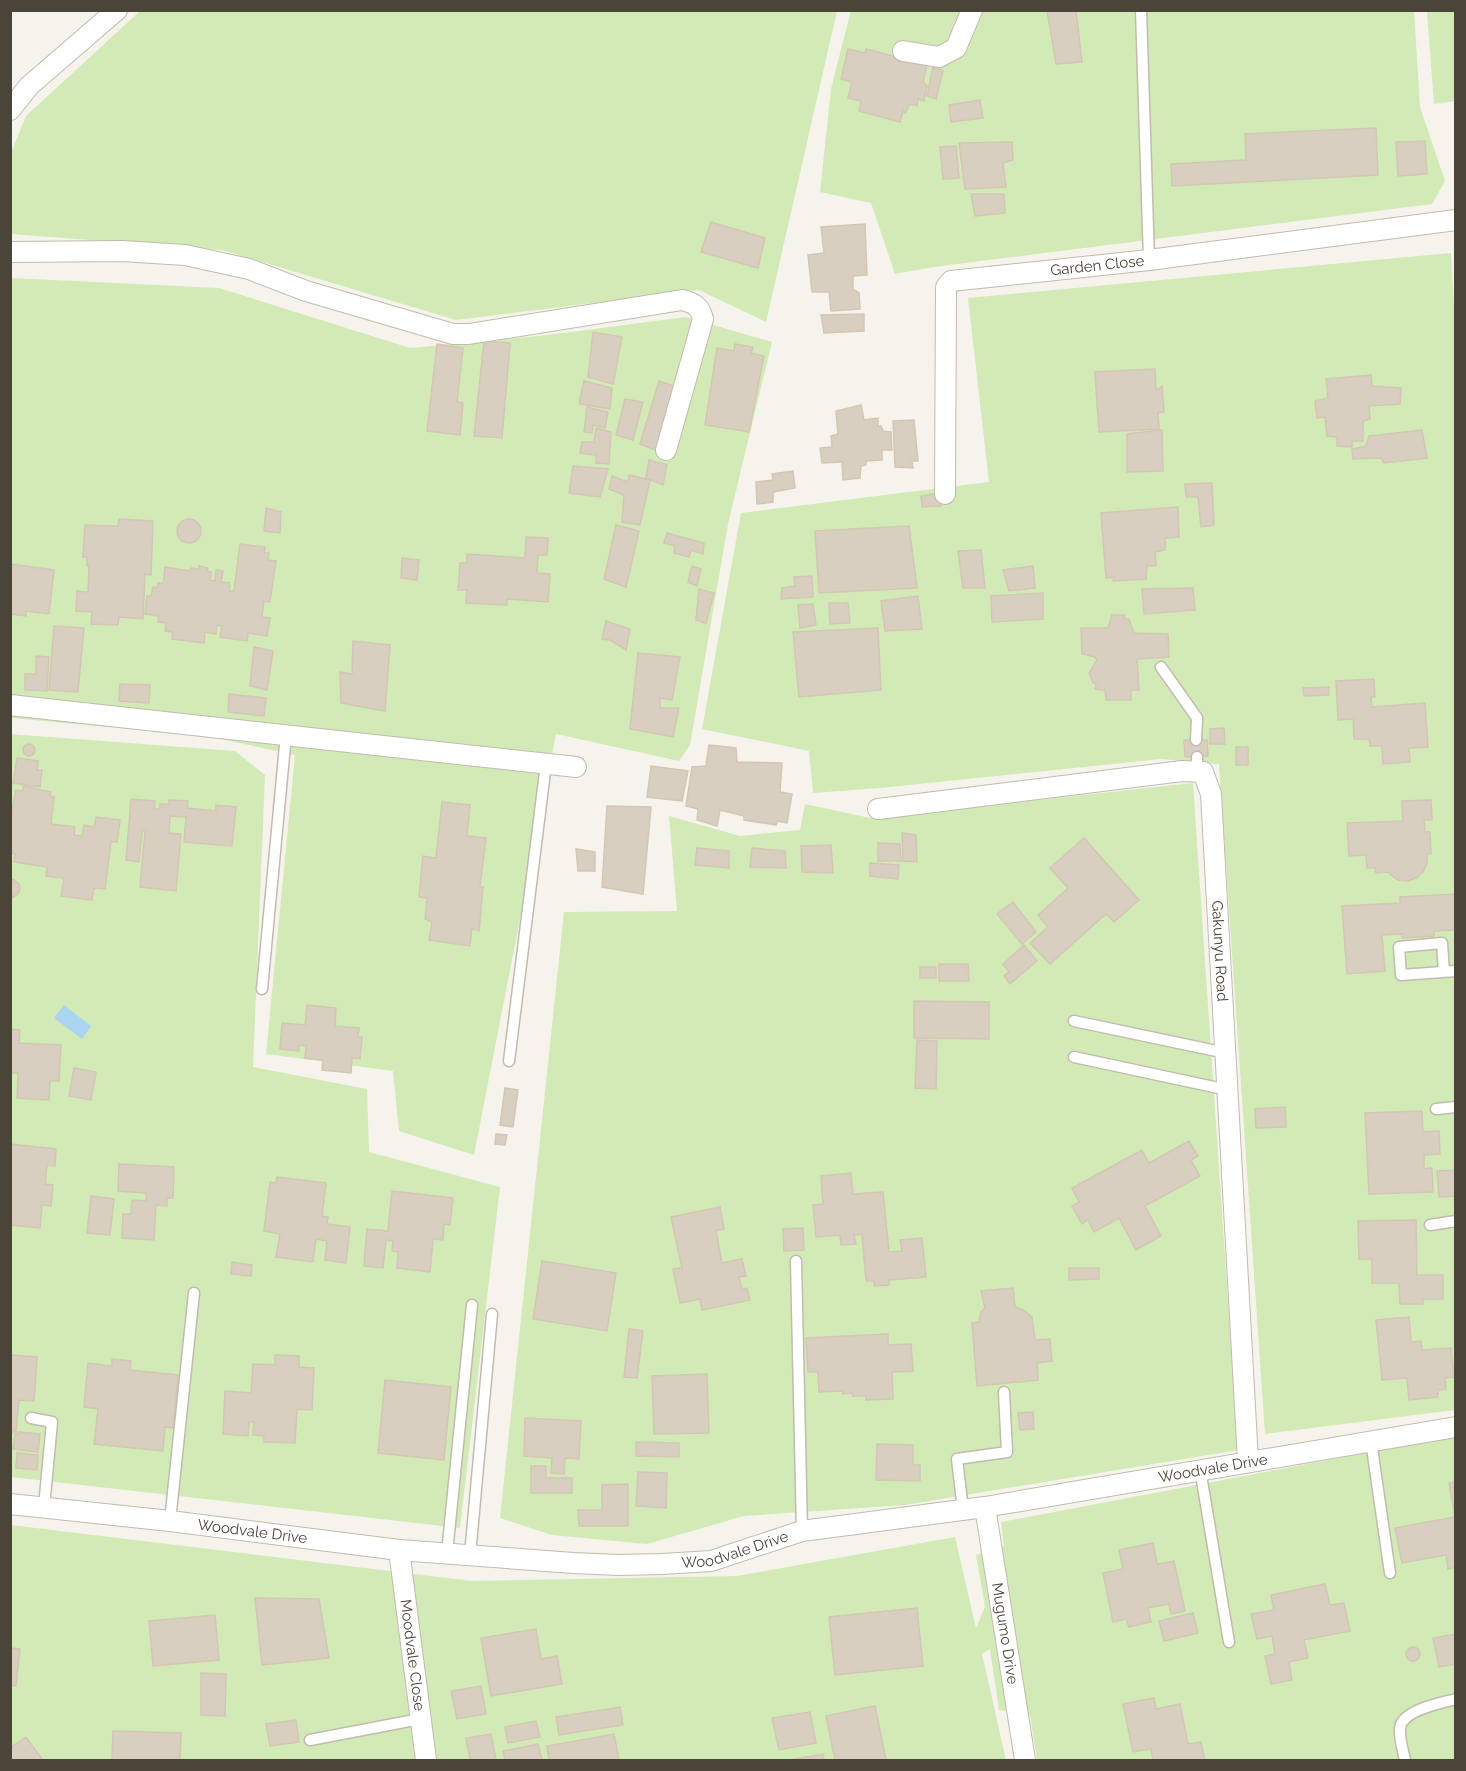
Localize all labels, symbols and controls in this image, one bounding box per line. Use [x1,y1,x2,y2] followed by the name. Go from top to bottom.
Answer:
[1050,252,1145,279] street label: Garden Close
[1208,900,1231,1002] street label: Gakunyu Road
[1157,1450,1269,1486] street label: Woodvale Drive
[197,1516,309,1547] street label: Woodvale Drive
[681,1527,791,1572] street label: Woodvale Drive
[988,1581,1022,1686] street label: Mugumo Drive
[396,1598,429,1712] street label: Moodvale Close

